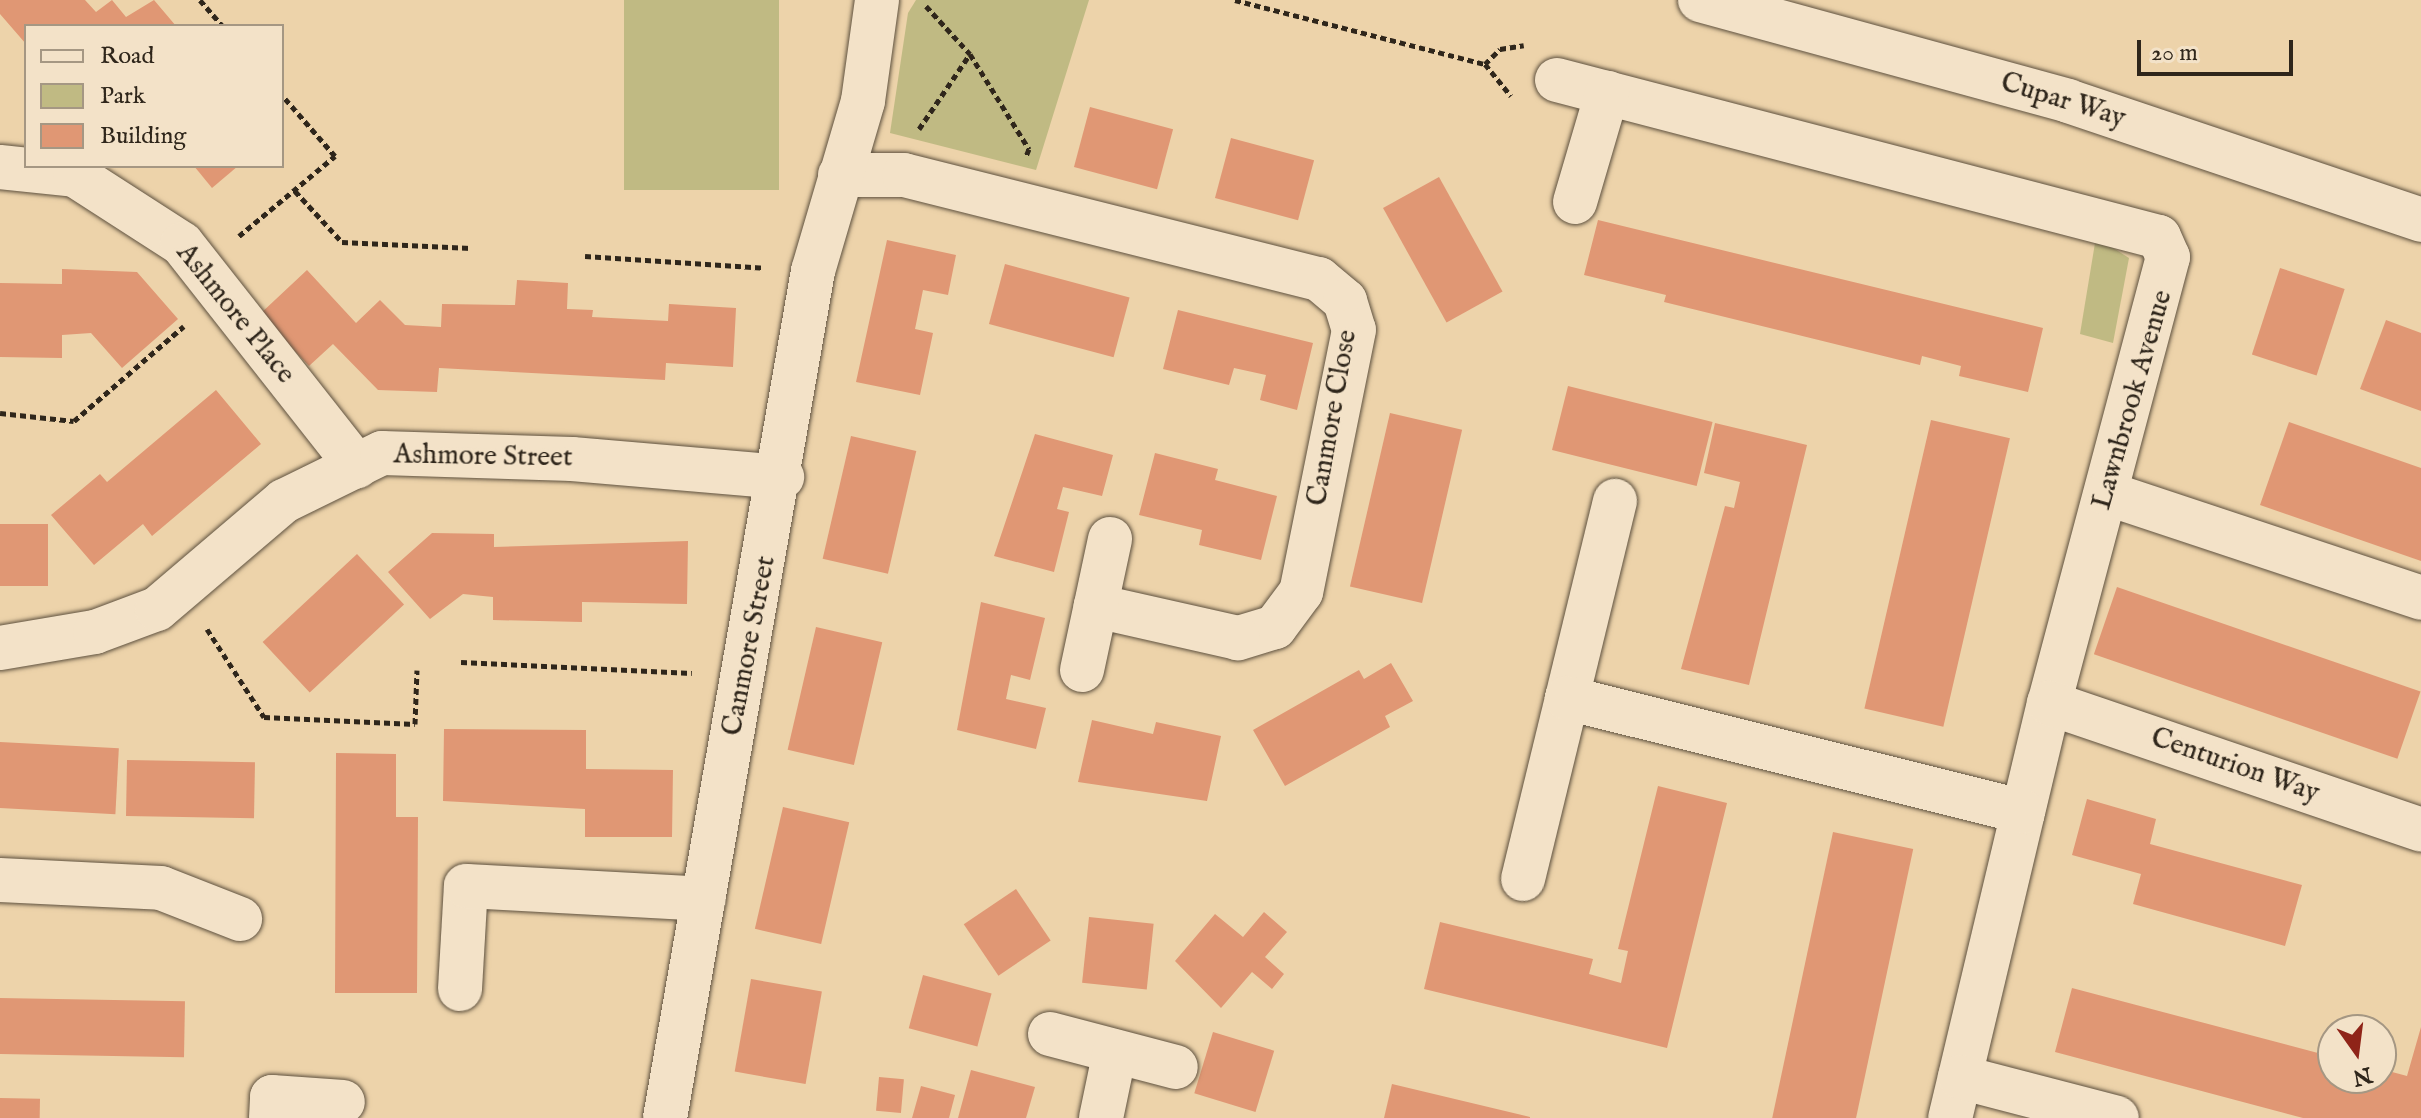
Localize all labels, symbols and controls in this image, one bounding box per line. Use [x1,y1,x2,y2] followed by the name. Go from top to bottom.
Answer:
[24,24,284,168] legend
[2141,24,2297,74] scale bar
[2151,38,2198,69] text: 20 m
[100,41,154,72] text: Road
[1997,66,2129,136] street label: Cupar Way
[100,81,146,112] text: Park
[100,121,186,152] text: Building
[168,237,302,391] street label: Ashmore Place
[2086,286,2180,514] street label: Lawnbrook Avenue
[1301,327,1365,509] street label: Canmore Close
[393,439,573,475] street label: Ashmore Street
[716,553,784,739] street label: Canmore Street
[2146,721,2324,811] street label: Centurion Way
[2317,1014,2397,1094] north arrow
[2350,1059,2375,1091] text: N

